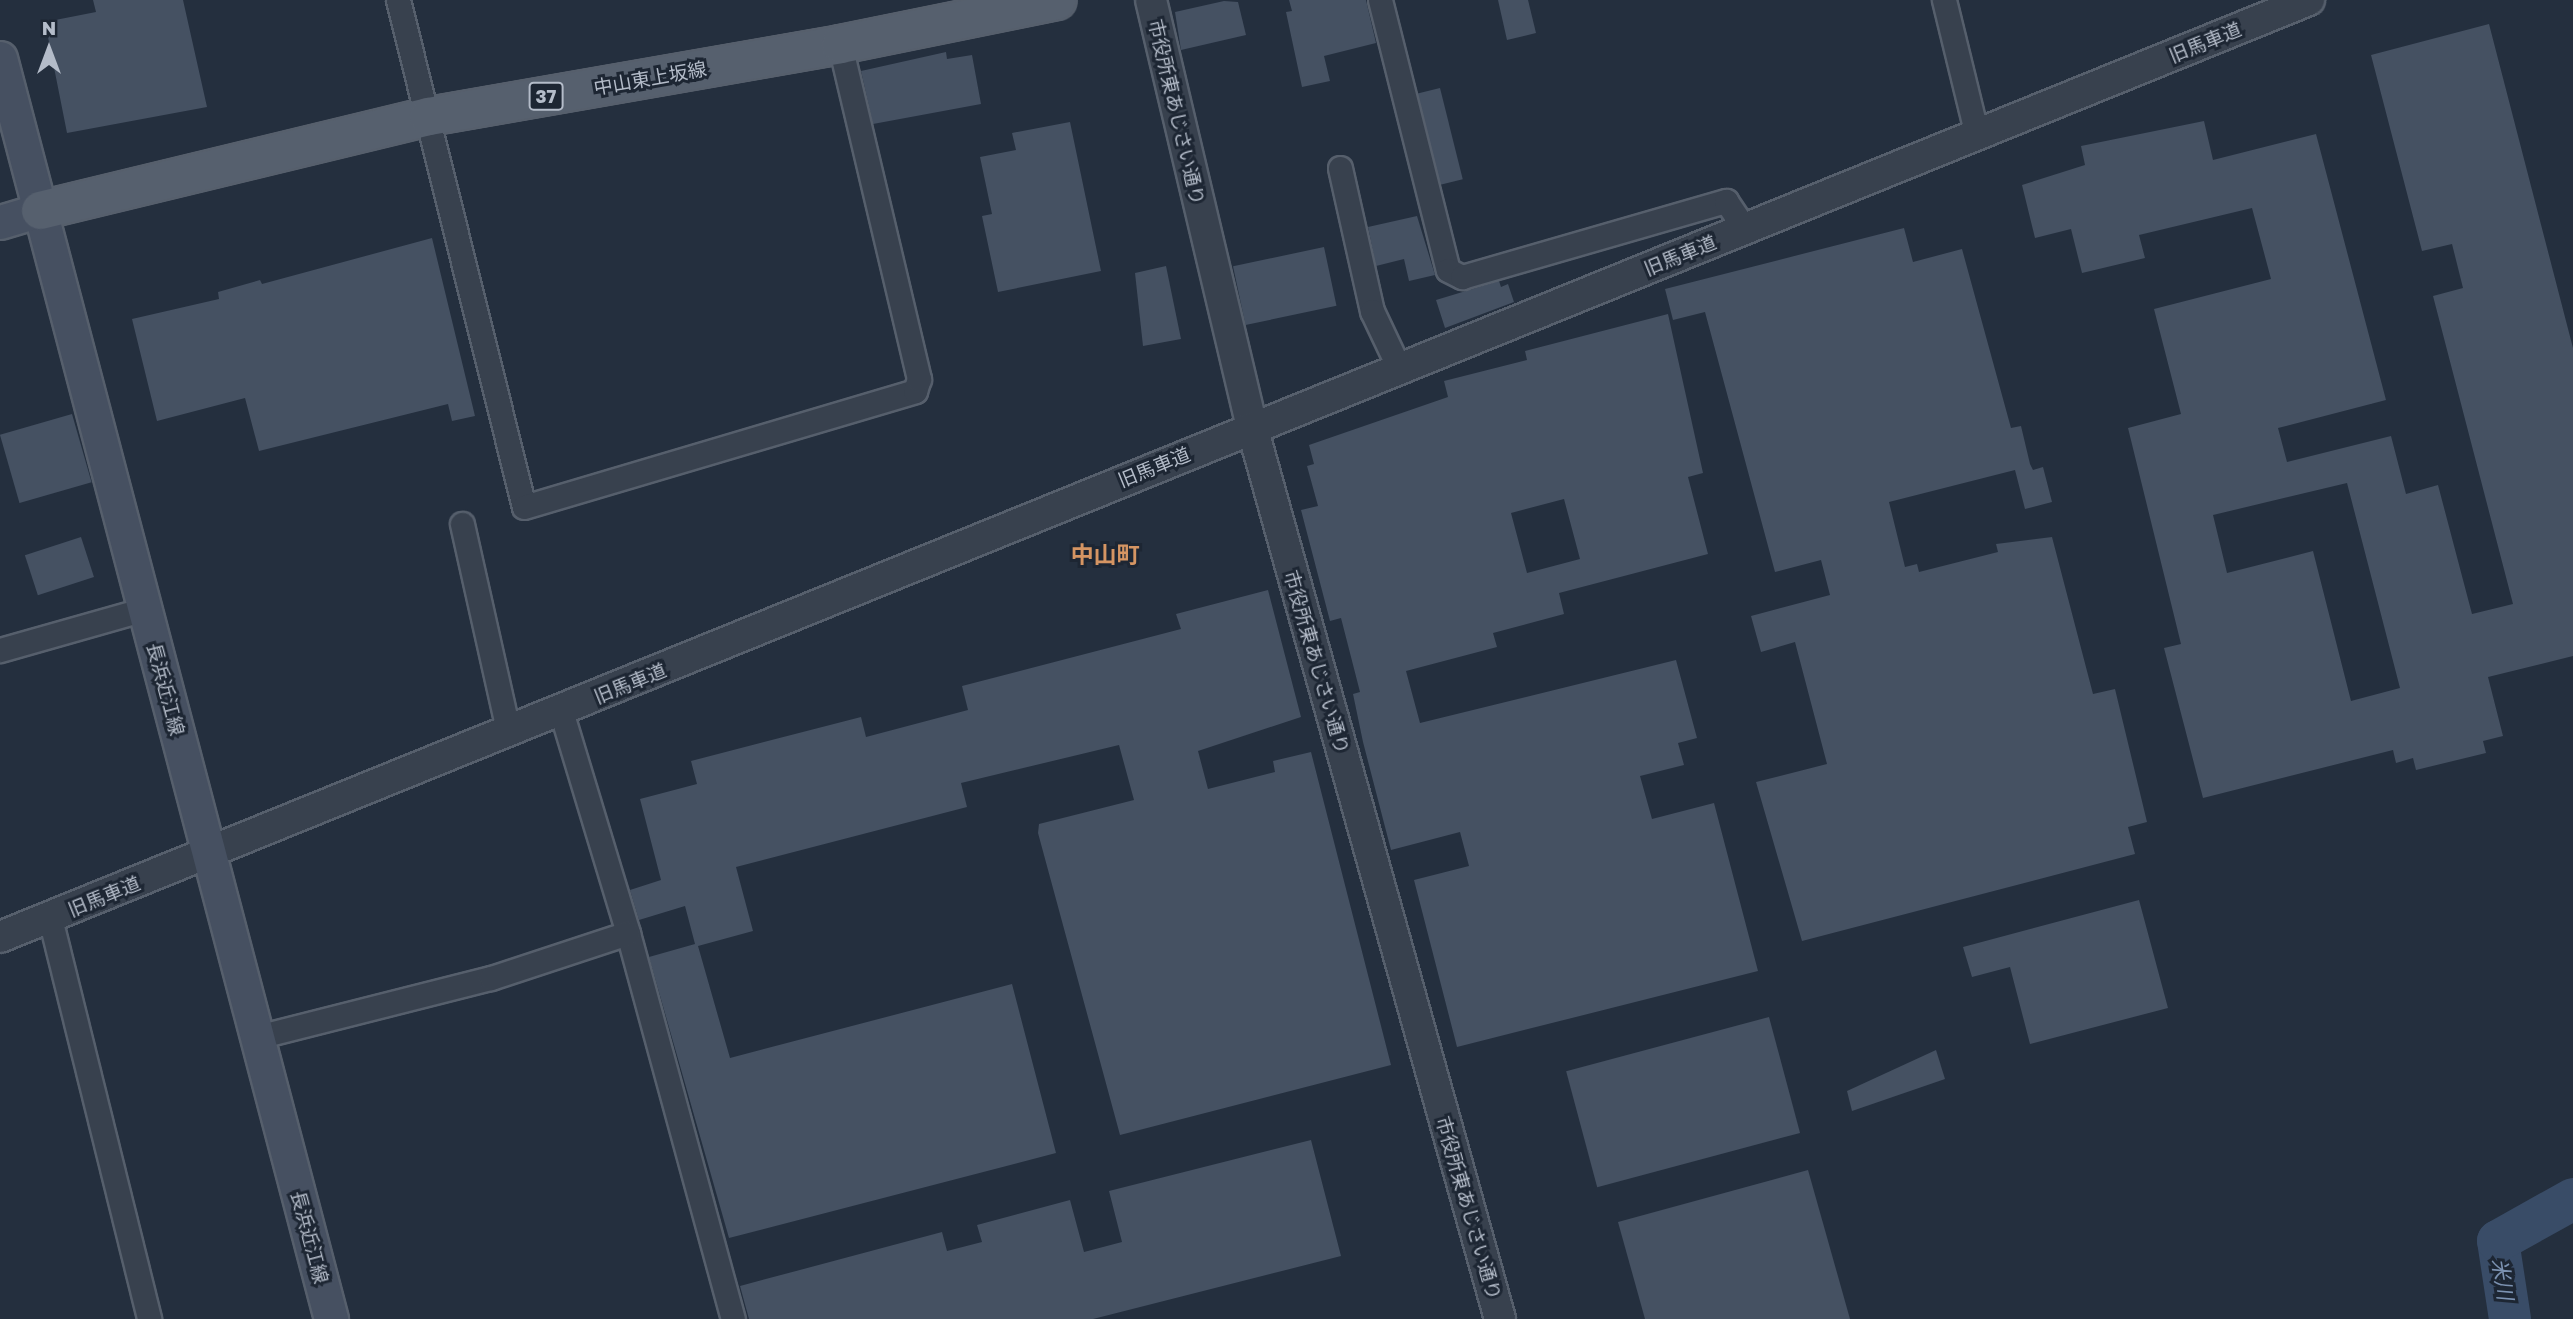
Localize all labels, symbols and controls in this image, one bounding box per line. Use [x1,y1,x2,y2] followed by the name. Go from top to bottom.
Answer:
[14,14,84,84] north arrow
[42,16,56,39] text: N
[1145,17,1209,207] street label: 市役所東あじさい通り
[2165,17,2245,67] street label: 旧馬車道
[592,57,708,99] street label: 中山東上坂線
[528,82,564,110] road number: 37
[1640,230,1720,280] street label: 旧馬車道
[1114,442,1194,492] street label: 旧馬車道
[1071,540,1139,568] district label: 中山町
[1280,568,1354,756] street label: 市役所東あじさい通り
[143,640,189,738] street label: 長浜近江線
[590,658,670,708] street label: 旧馬車道
[64,871,144,921] street label: 旧馬車道
[1432,1114,1506,1302] street label: 市役所東あじさい通り
[287,1188,333,1286] street label: 長浜近江線
[2487,1256,2519,1302] water label: 米川

